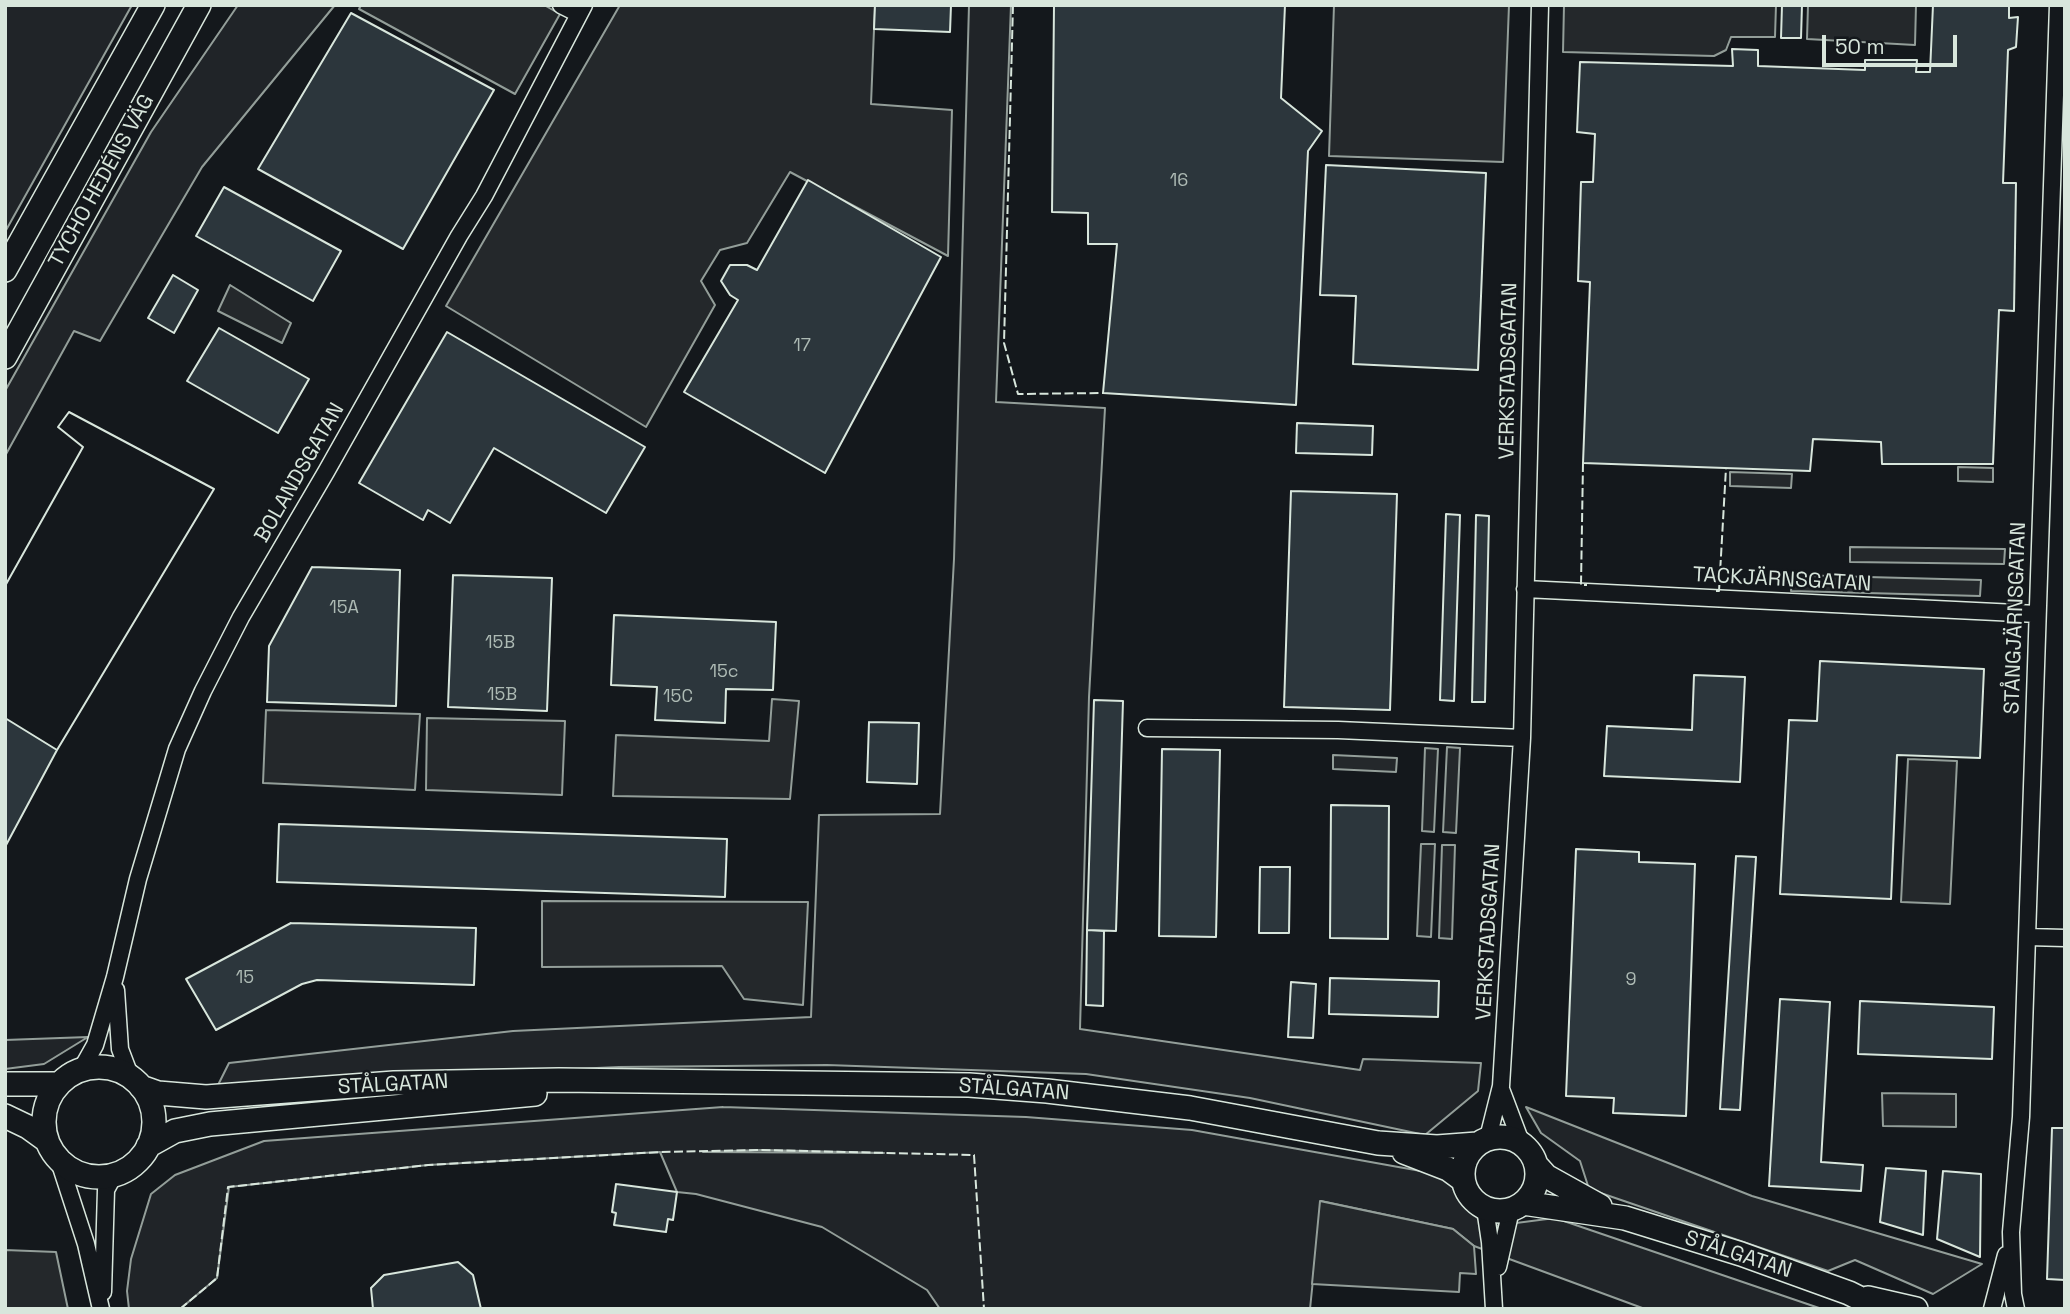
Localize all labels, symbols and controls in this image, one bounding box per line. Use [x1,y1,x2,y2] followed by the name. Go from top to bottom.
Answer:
[1825,21,1960,65] scale bar
[1835,33,1885,60] text: 50 m
[44,90,160,272] street label: TYCHO HEDÉNS VÄG
[1170,170,1188,192] house number: 16
[1495,282,1523,460] street label: VERKSTADSGATAN
[793,335,811,357] house number: 17
[250,399,350,547] street label: BOLANDSGATAN
[2000,521,2032,715] street label: STÅNGJÄRNSGATAN
[1692,563,1872,597] street label: TACKJÄRNSGATAN
[329,597,359,619] house number: 15A
[485,632,515,654] house number: 15B
[709,661,739,683] house number: 15c
[487,684,517,706] house number: 15B
[663,686,693,708] house number: 15C
[1472,843,1506,1021] street label: VERKSTADSGATAN
[236,967,254,989] house number: 15
[1625,969,1637,991] house number: 9
[337,1070,449,1100] street label: STÅLGATAN
[958,1074,1070,1106] street label: STÅLGATAN
[1681,1226,1795,1284] street label: STÅLGATAN

